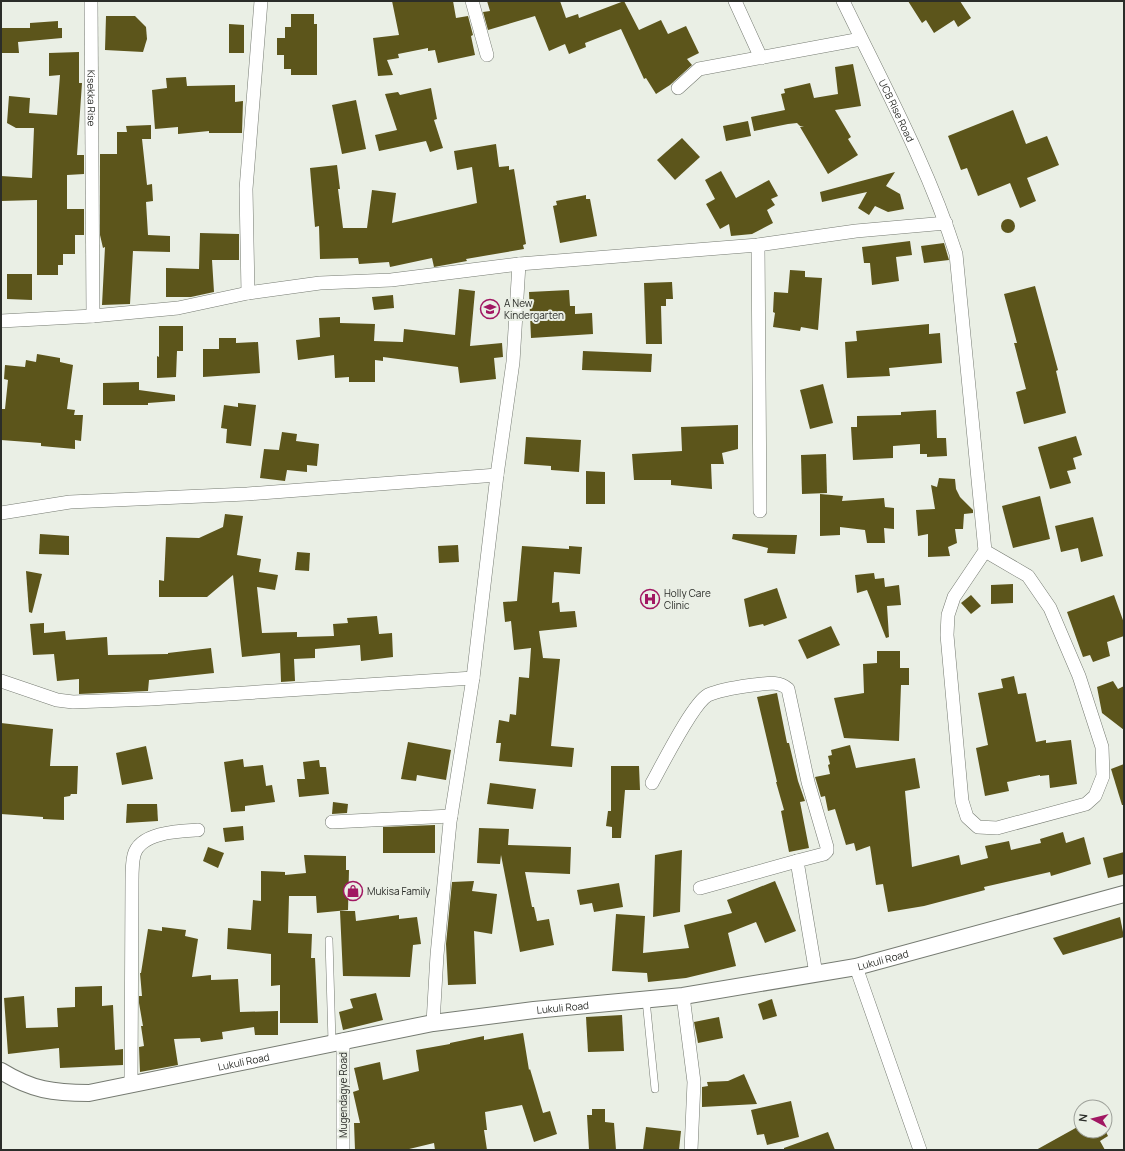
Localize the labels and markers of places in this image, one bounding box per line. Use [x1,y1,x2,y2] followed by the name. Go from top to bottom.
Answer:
[504,296,564,322] place label: A New Kindergarten
[479,298,501,320] school or university icon: A New Kindergarten
[664,586,711,612] place label: Holly Care Clinic
[639,588,661,610] hospital icon: Holly Care Clinic
[342,880,364,902] shop icon: Mukisa Family
[367,884,431,898] place label: Mukisa Family

